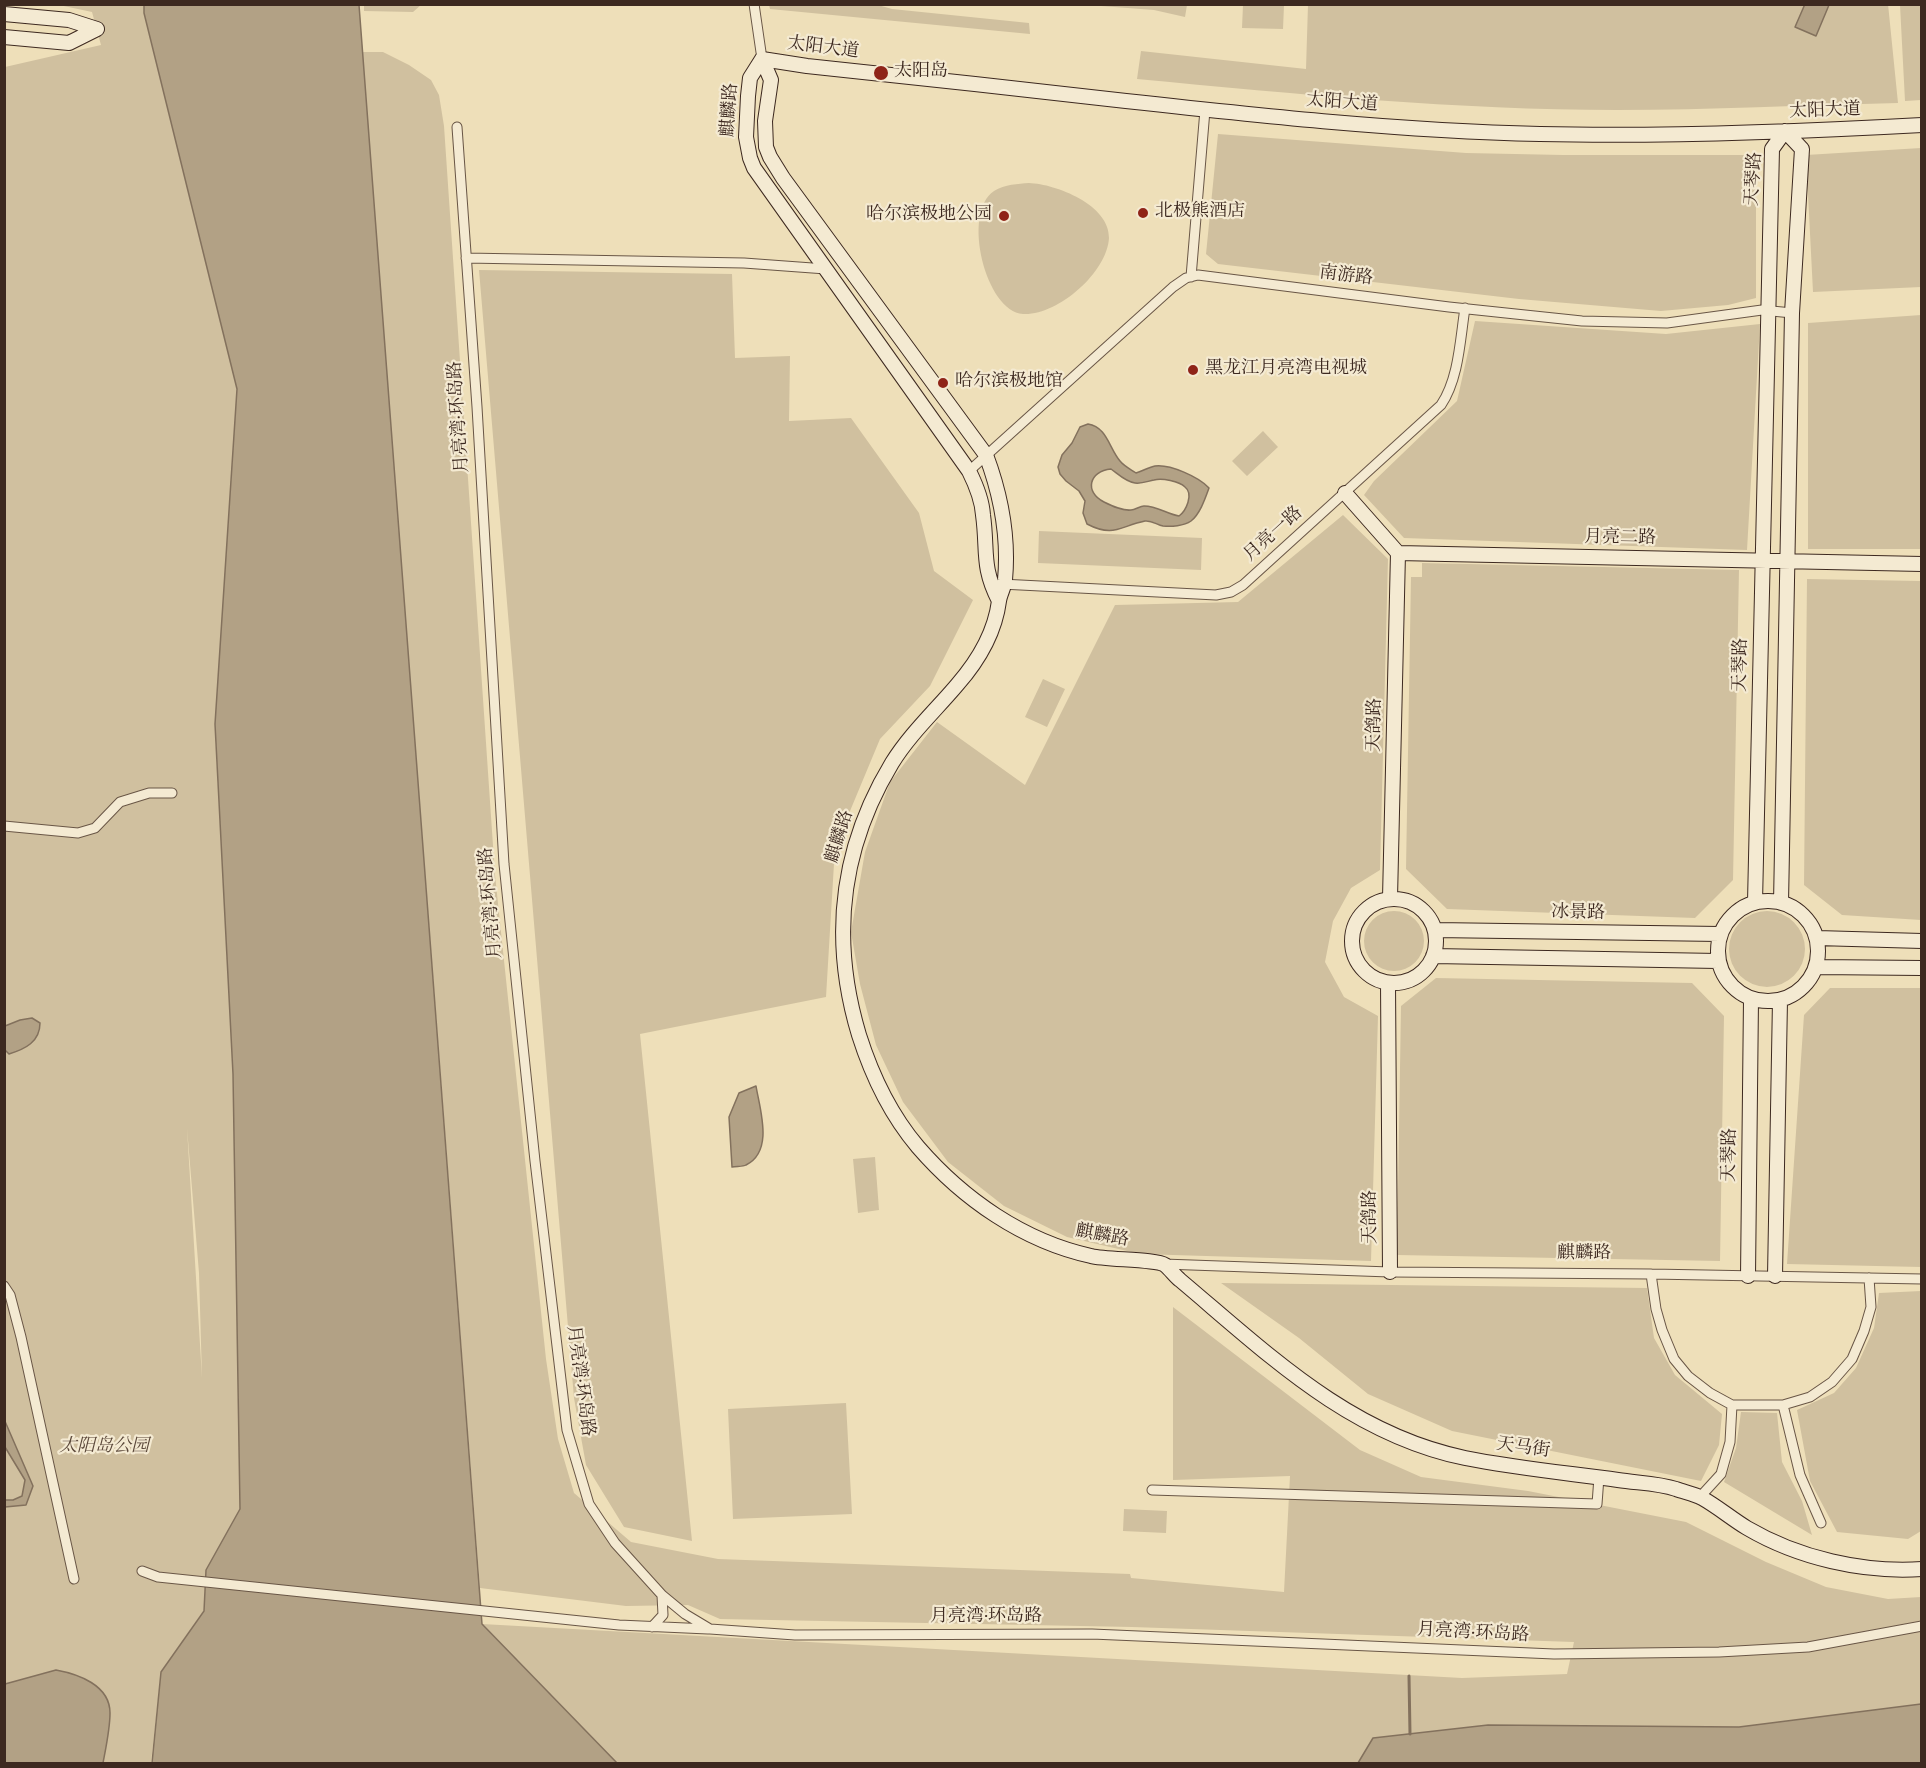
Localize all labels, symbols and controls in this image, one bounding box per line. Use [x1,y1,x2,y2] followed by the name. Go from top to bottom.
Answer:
[786,34,860,64] street label: 太阳大道
[894,62,948,84] place label: 太阳岛
[872,64,890,82] marker: 太阳岛
[718,82,744,138] street label: 麒麟路
[1305,91,1379,117] street label: 太阳大道
[1789,100,1861,124] street label: 太阳大道
[1742,151,1768,207] street label: 天琴路
[1155,202,1245,224] place label: 北极熊酒店
[866,205,992,227] place label: 哈尔滨极地公园
[1136,206,1150,220] marker: 北极熊酒店
[997,209,1011,223] marker: 哈尔滨极地公园
[1318,263,1374,291] street label: 南游路
[1205,359,1367,381] place label: 黑龙江月亮湾电视城
[445,360,475,474] street label: 月亮湾·环岛路
[1186,363,1200,377] marker: 黑龙江月亮湾电视城
[955,372,1063,394] place label: 哈尔滨极地馆
[936,376,950,390] marker: 哈尔滨极地馆
[1240,503,1308,567] street label: 月亮一路
[1584,528,1656,550] street label: 月亮二路
[1731,638,1753,692] street label: 天琴路
[1365,698,1387,752] street label: 天鸽路
[823,808,859,866] street label: 麒麟路
[476,846,508,960] street label: 月亮湾·环岛路
[1551,903,1605,925] street label: 冰景路
[1720,1128,1742,1182] street label: 天琴路
[1361,1190,1383,1244] street label: 天鸽路
[1074,1222,1130,1252] street label: 麒麟路
[1557,1244,1611,1266] street label: 麒麟路
[560,1324,598,1438] street label: 月亮湾·环岛路
[1495,1435,1551,1463] street label: 天马街
[59,1437,149,1459] park label: 太阳岛公园
[930,1607,1042,1629] street label: 月亮湾·环岛路
[1416,1620,1530,1648] street label: 月亮湾·环岛路

